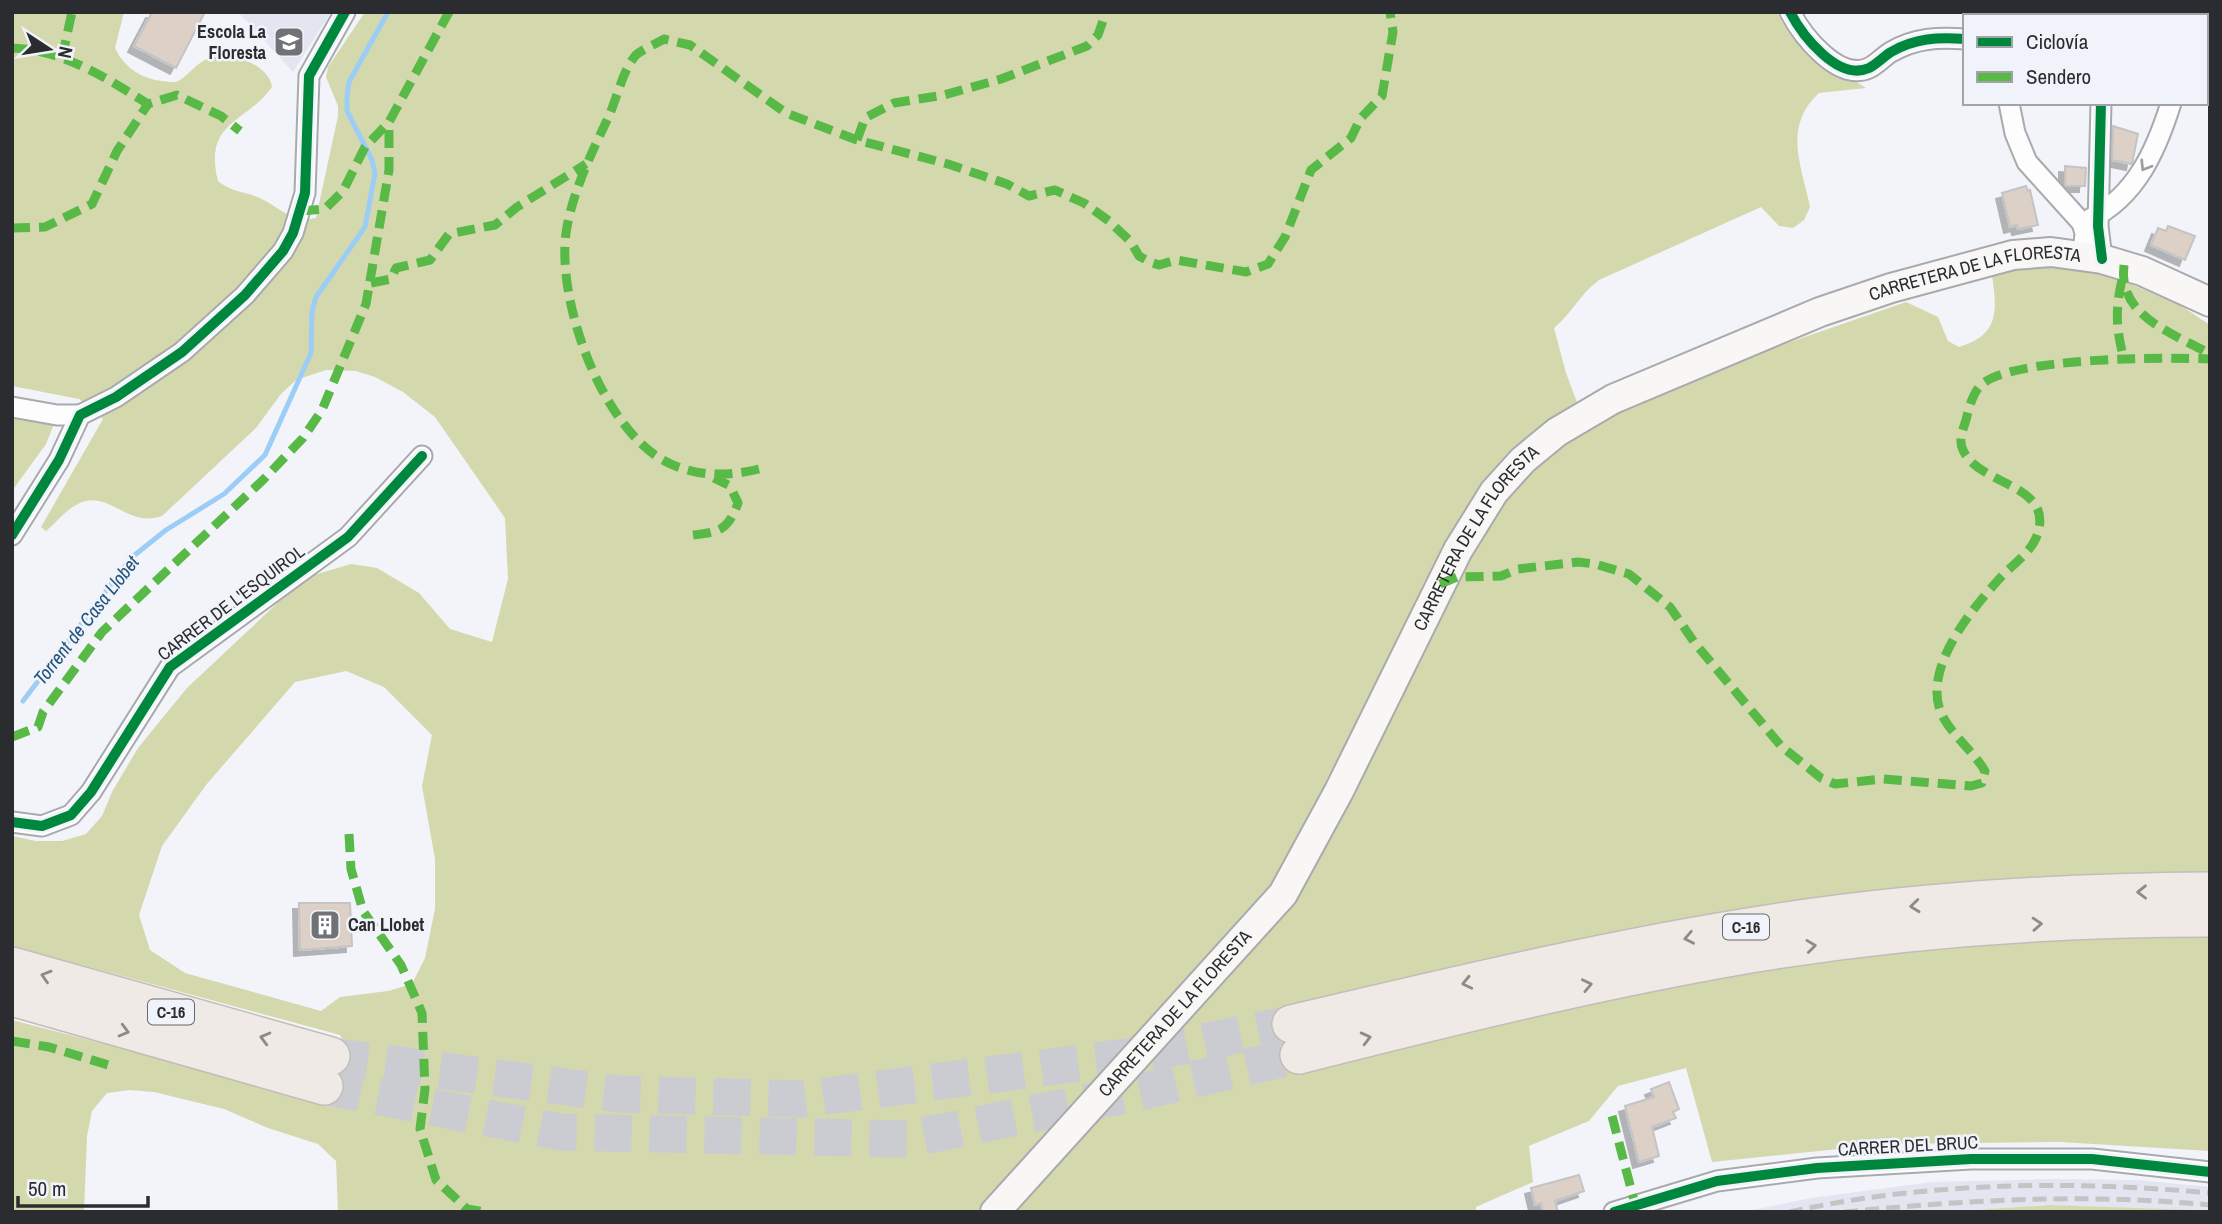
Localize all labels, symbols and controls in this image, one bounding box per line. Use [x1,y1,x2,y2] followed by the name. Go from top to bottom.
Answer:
[14,14,84,84] north arrow
[1963,14,2208,105] legend
[197,19,267,65] place label: Escola La Floresta
[272,25,306,59] school or university icon: Escola La Floresta
[2026,27,2089,56] text: Ciclovía
[52,44,80,61] text: N
[2026,62,2091,91] text: Sendero
[2140,158,2153,171] one-way arrow
[1865,239,2083,307] street label: CARRETERA DE LA FLORESTA
[1407,439,1544,635] street label: CARRETERA DE LA FLORESTA
[152,539,309,666] street label: CARRER DE L'ESQUIROL
[27,550,145,690] water label: Torrent de Casa Llobet
[2136,884,2146,900] one-way arrow
[1909,898,1920,913] one-way arrow
[308,908,342,942] building icon: Can Llobet
[348,912,424,937] place label: Can Llobet
[1723,914,1769,939] road number: C-16
[2032,916,2043,931] one-way arrow
[1092,924,1257,1102] street label: CARRETERA DE LA FLORESTA
[1683,930,1695,945] one-way arrow
[1805,939,1817,954] one-way arrow
[40,970,53,984] one-way arrow
[1461,975,1473,989] one-way arrow
[1581,979,1593,994] one-way arrow
[148,1000,194,1024] road number: C-16
[118,1023,130,1037] one-way arrow
[259,1032,271,1046] one-way arrow
[1359,1032,1371,1046] one-way arrow
[1837,1129,1979,1162] street label: CARRER DEL BRUC
[18,1164,147,1208] scale bar
[28,1174,66,1203] text: 50 m

